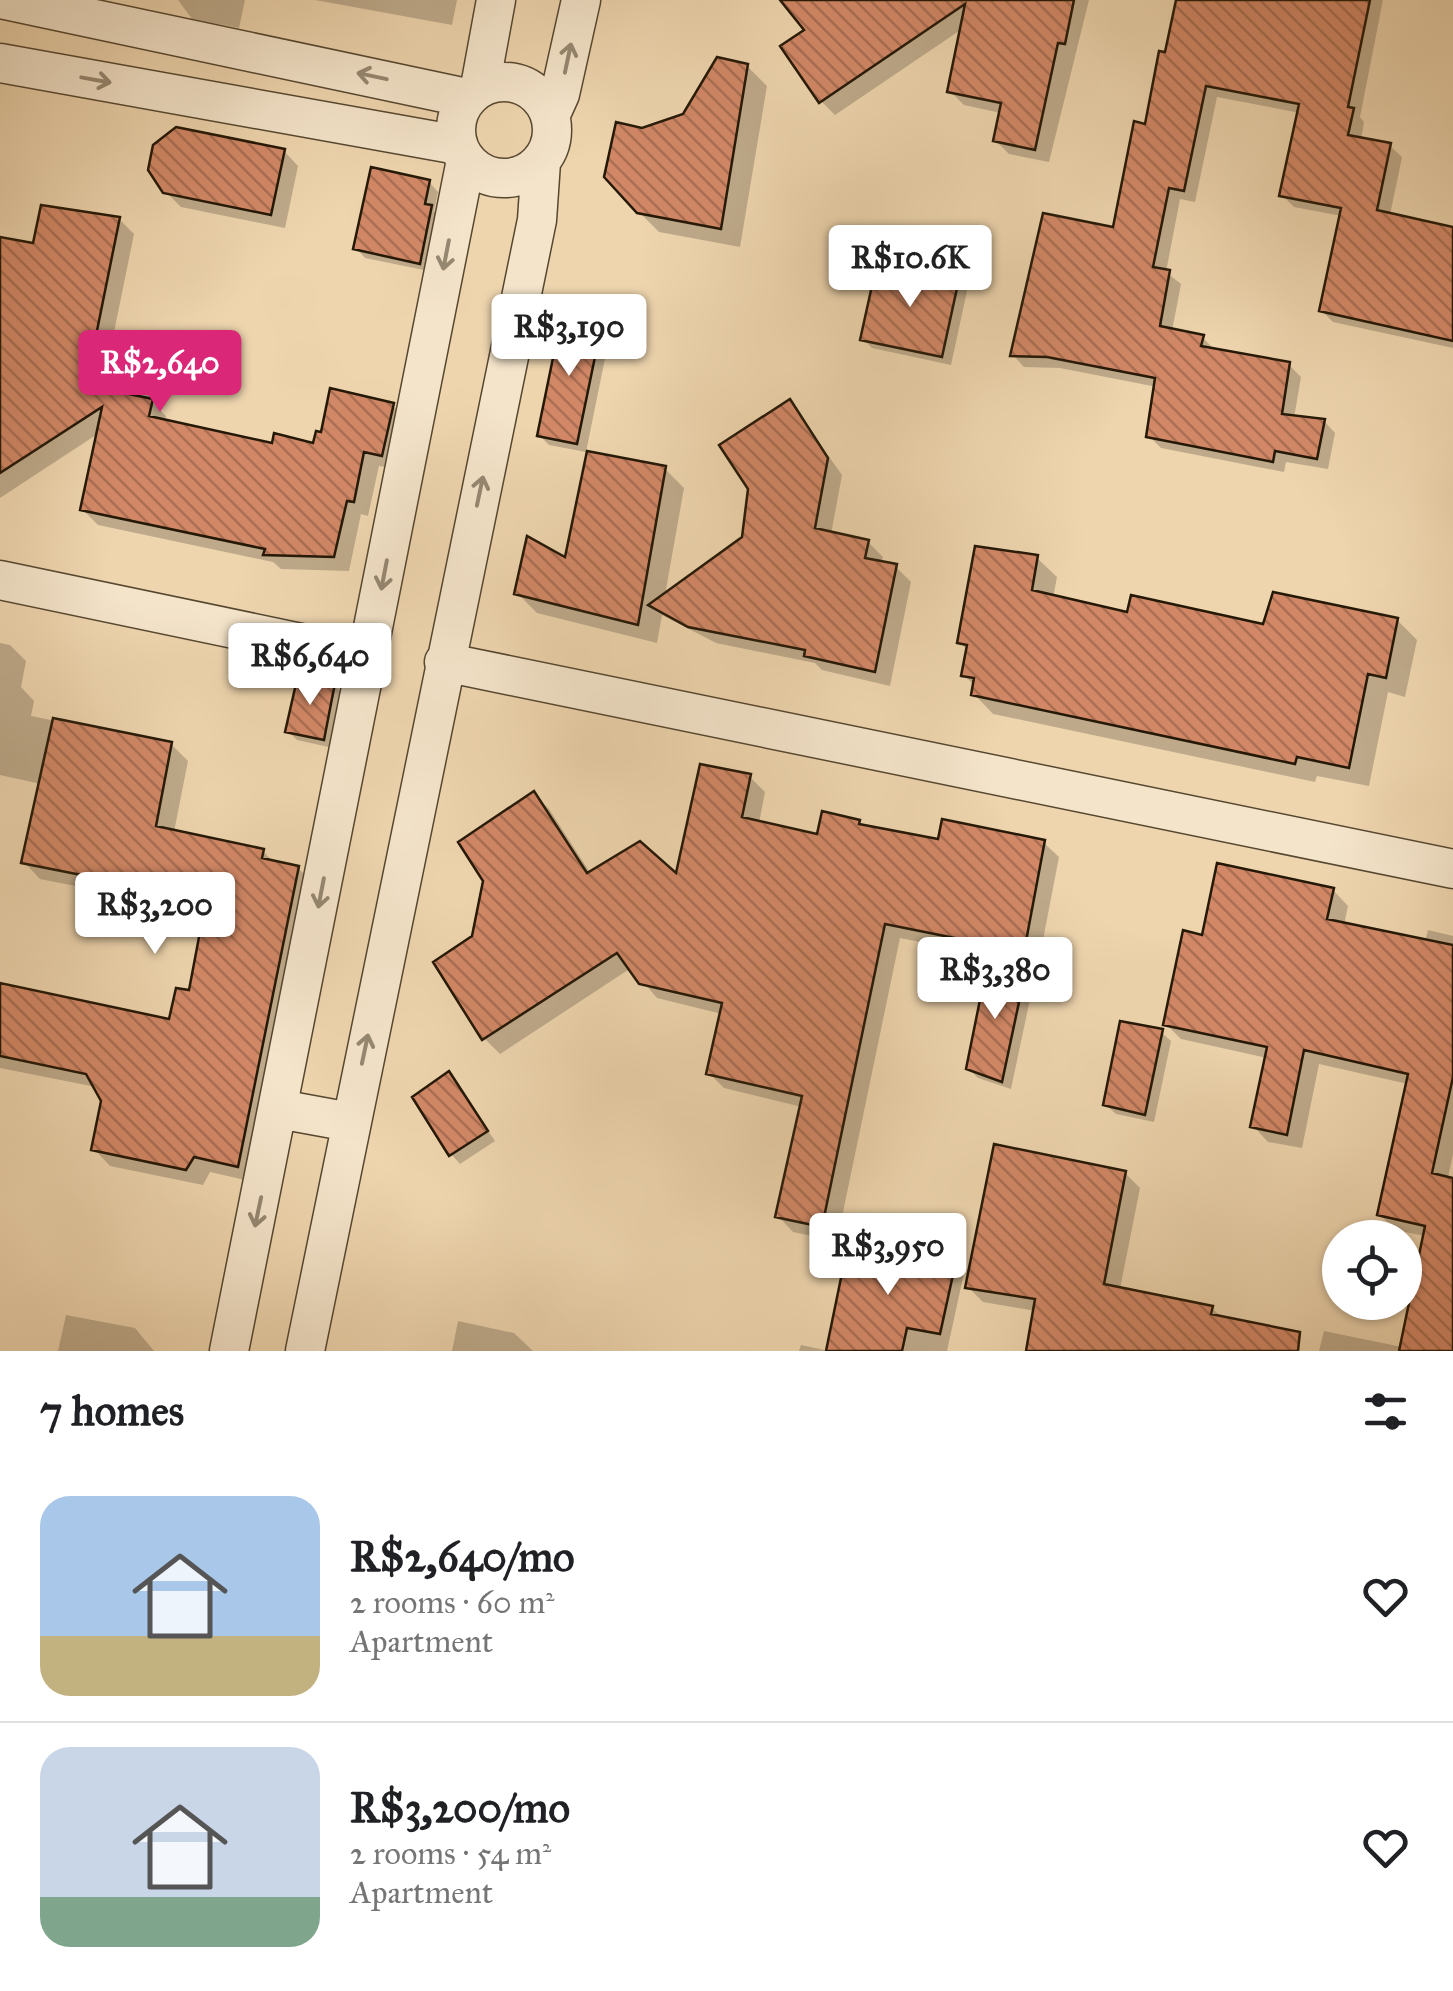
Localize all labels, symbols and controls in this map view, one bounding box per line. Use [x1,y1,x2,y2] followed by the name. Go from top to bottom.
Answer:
[560,43,579,75] one-way arrow
[357,65,389,84] one-way arrow
[79,71,112,90] one-way arrow
[818,225,1002,310] pin: R$10.6K
[851,238,969,277] text: R$10.6K
[435,239,454,271] one-way arrow
[477,294,661,379] pin: R$3,190
[514,307,625,346] text: R$3,190
[68,330,252,415] pin: R$2,640
[100,343,220,382] text: R$2,640
[472,476,491,508] one-way arrow
[374,558,393,590] one-way arrow
[218,623,402,708] pin: R$6,640
[250,636,370,675] text: R$6,640
[63,872,247,957] pin: R$3,200
[311,877,330,909] one-way arrow
[97,885,213,924] text: R$3,200
[903,937,1087,1022] pin: R$3,380
[939,950,1051,989] text: R$3,380
[356,1034,375,1066] one-way arrow
[247,1195,266,1227] one-way arrow
[796,1213,980,1298] pin: R$3,950
[1322,1220,1422,1320] map controls
[1322,1220,1422,1320] button: locate
[831,1226,945,1265] text: R$3,950
[1358,1384,1413,1439] icon: filters
[40,1385,184,1437] text: 7 homes
[350,1531,575,1583] text: R$2,640/mo
[120,1536,240,1656] icon: home
[1358,1569,1413,1624] icon: heart
[350,1583,555,1622] text: 2 rooms · 60 m²
[350,1622,493,1661] text: Apartment
[350,1782,570,1834] text: R$3,200/mo
[120,1787,240,1907] icon: home
[1358,1820,1413,1875] icon: heart
[350,1834,551,1873] text: 2 rooms · 54 m²
[350,1873,493,1912] text: Apartment

